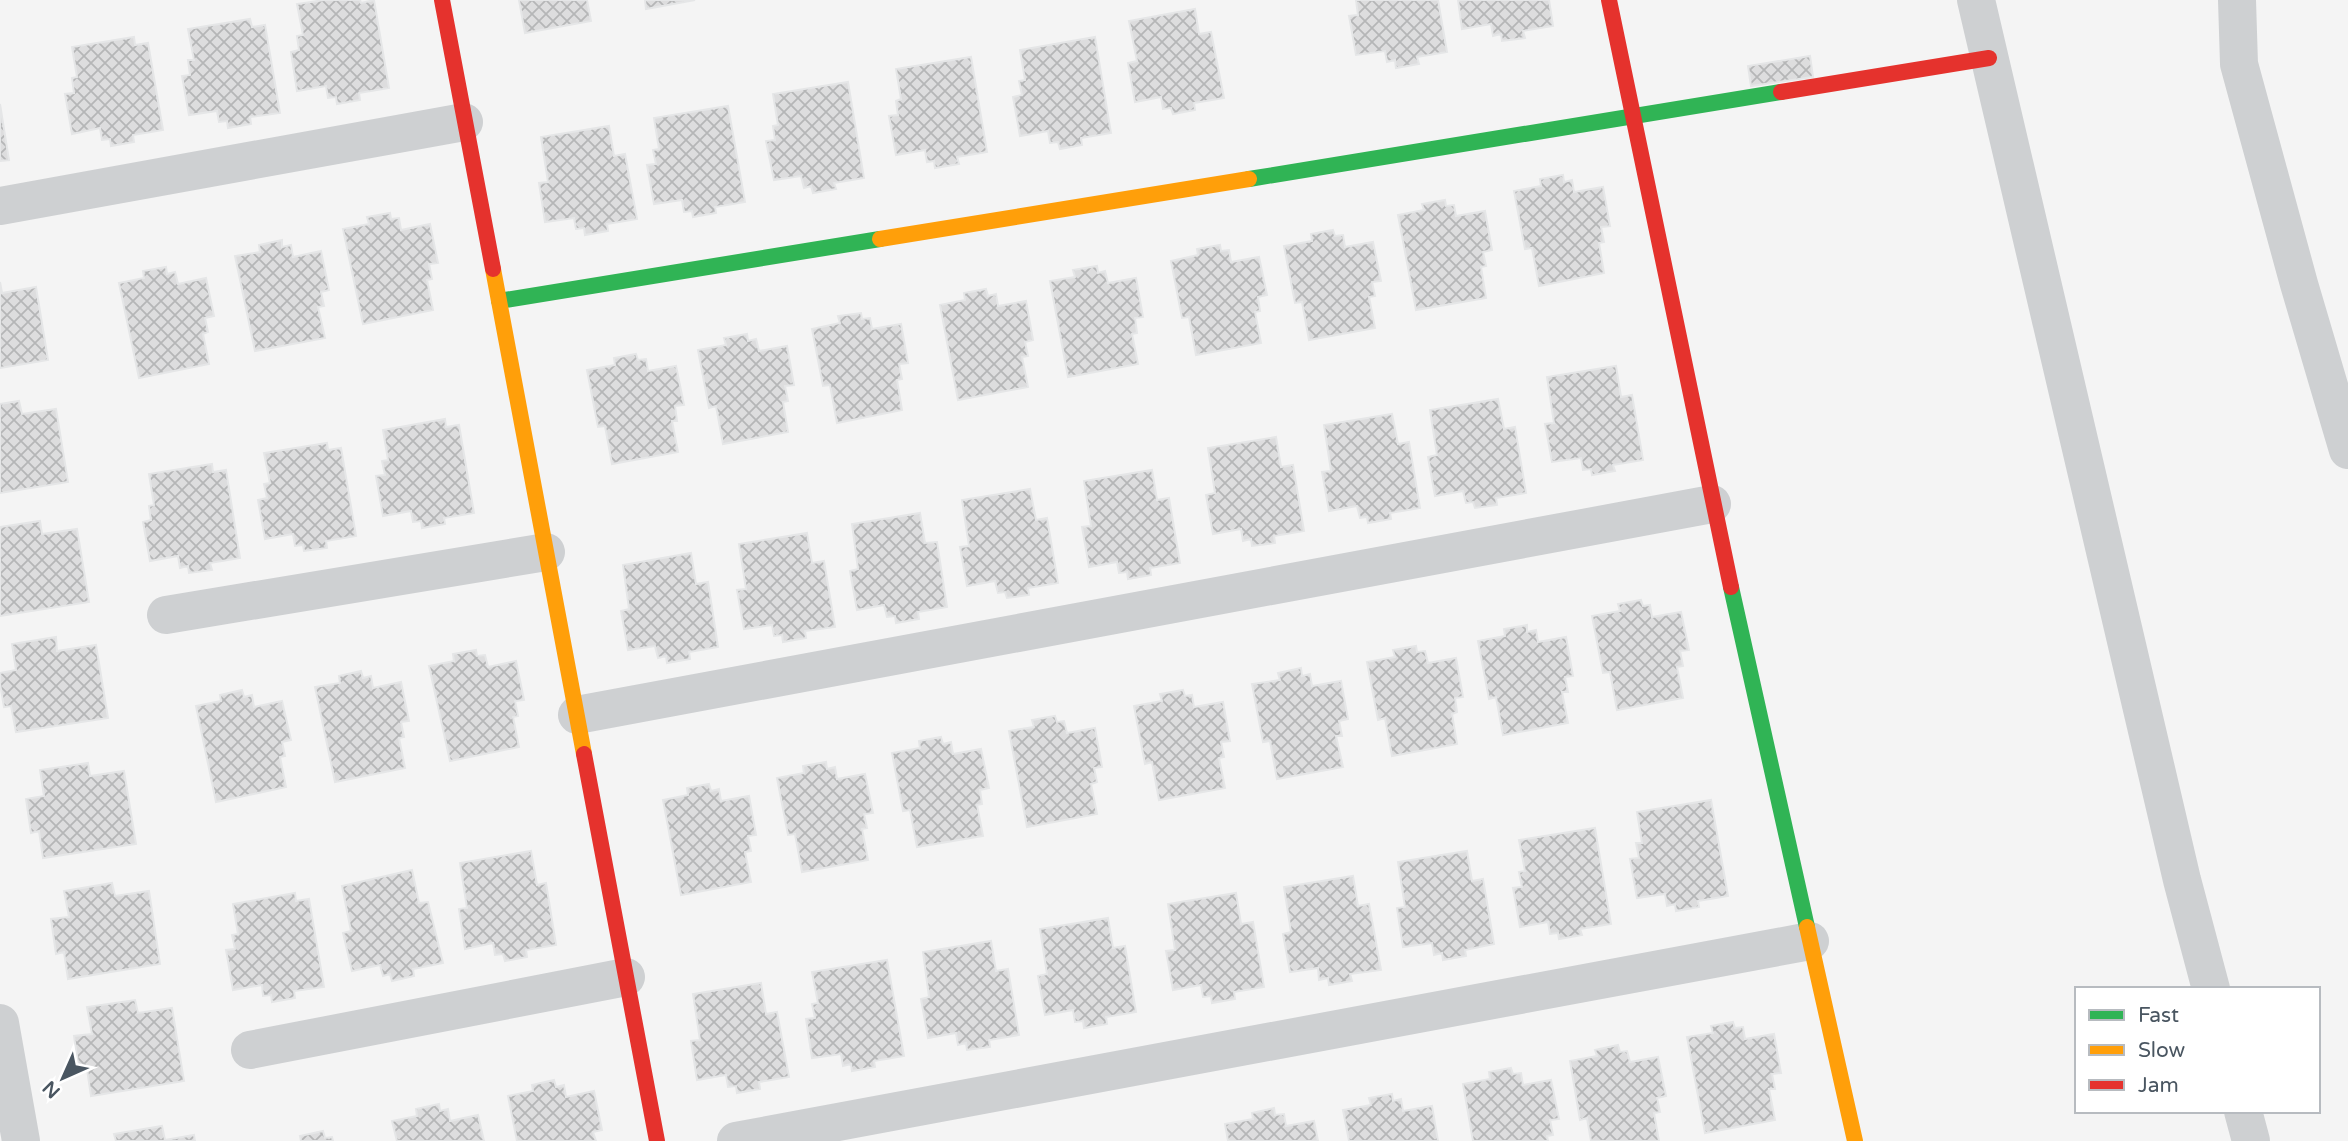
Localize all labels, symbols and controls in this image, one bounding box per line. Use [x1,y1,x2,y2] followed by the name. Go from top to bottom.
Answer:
[2075,987,2320,1113] legend
[2138,1003,2179,1028] text: Fast
[2138,1038,2186,1063] text: Slow
[28,1043,98,1113] north arrow
[2138,1073,2179,1098] text: Jam
[39,1076,65,1102] text: N

